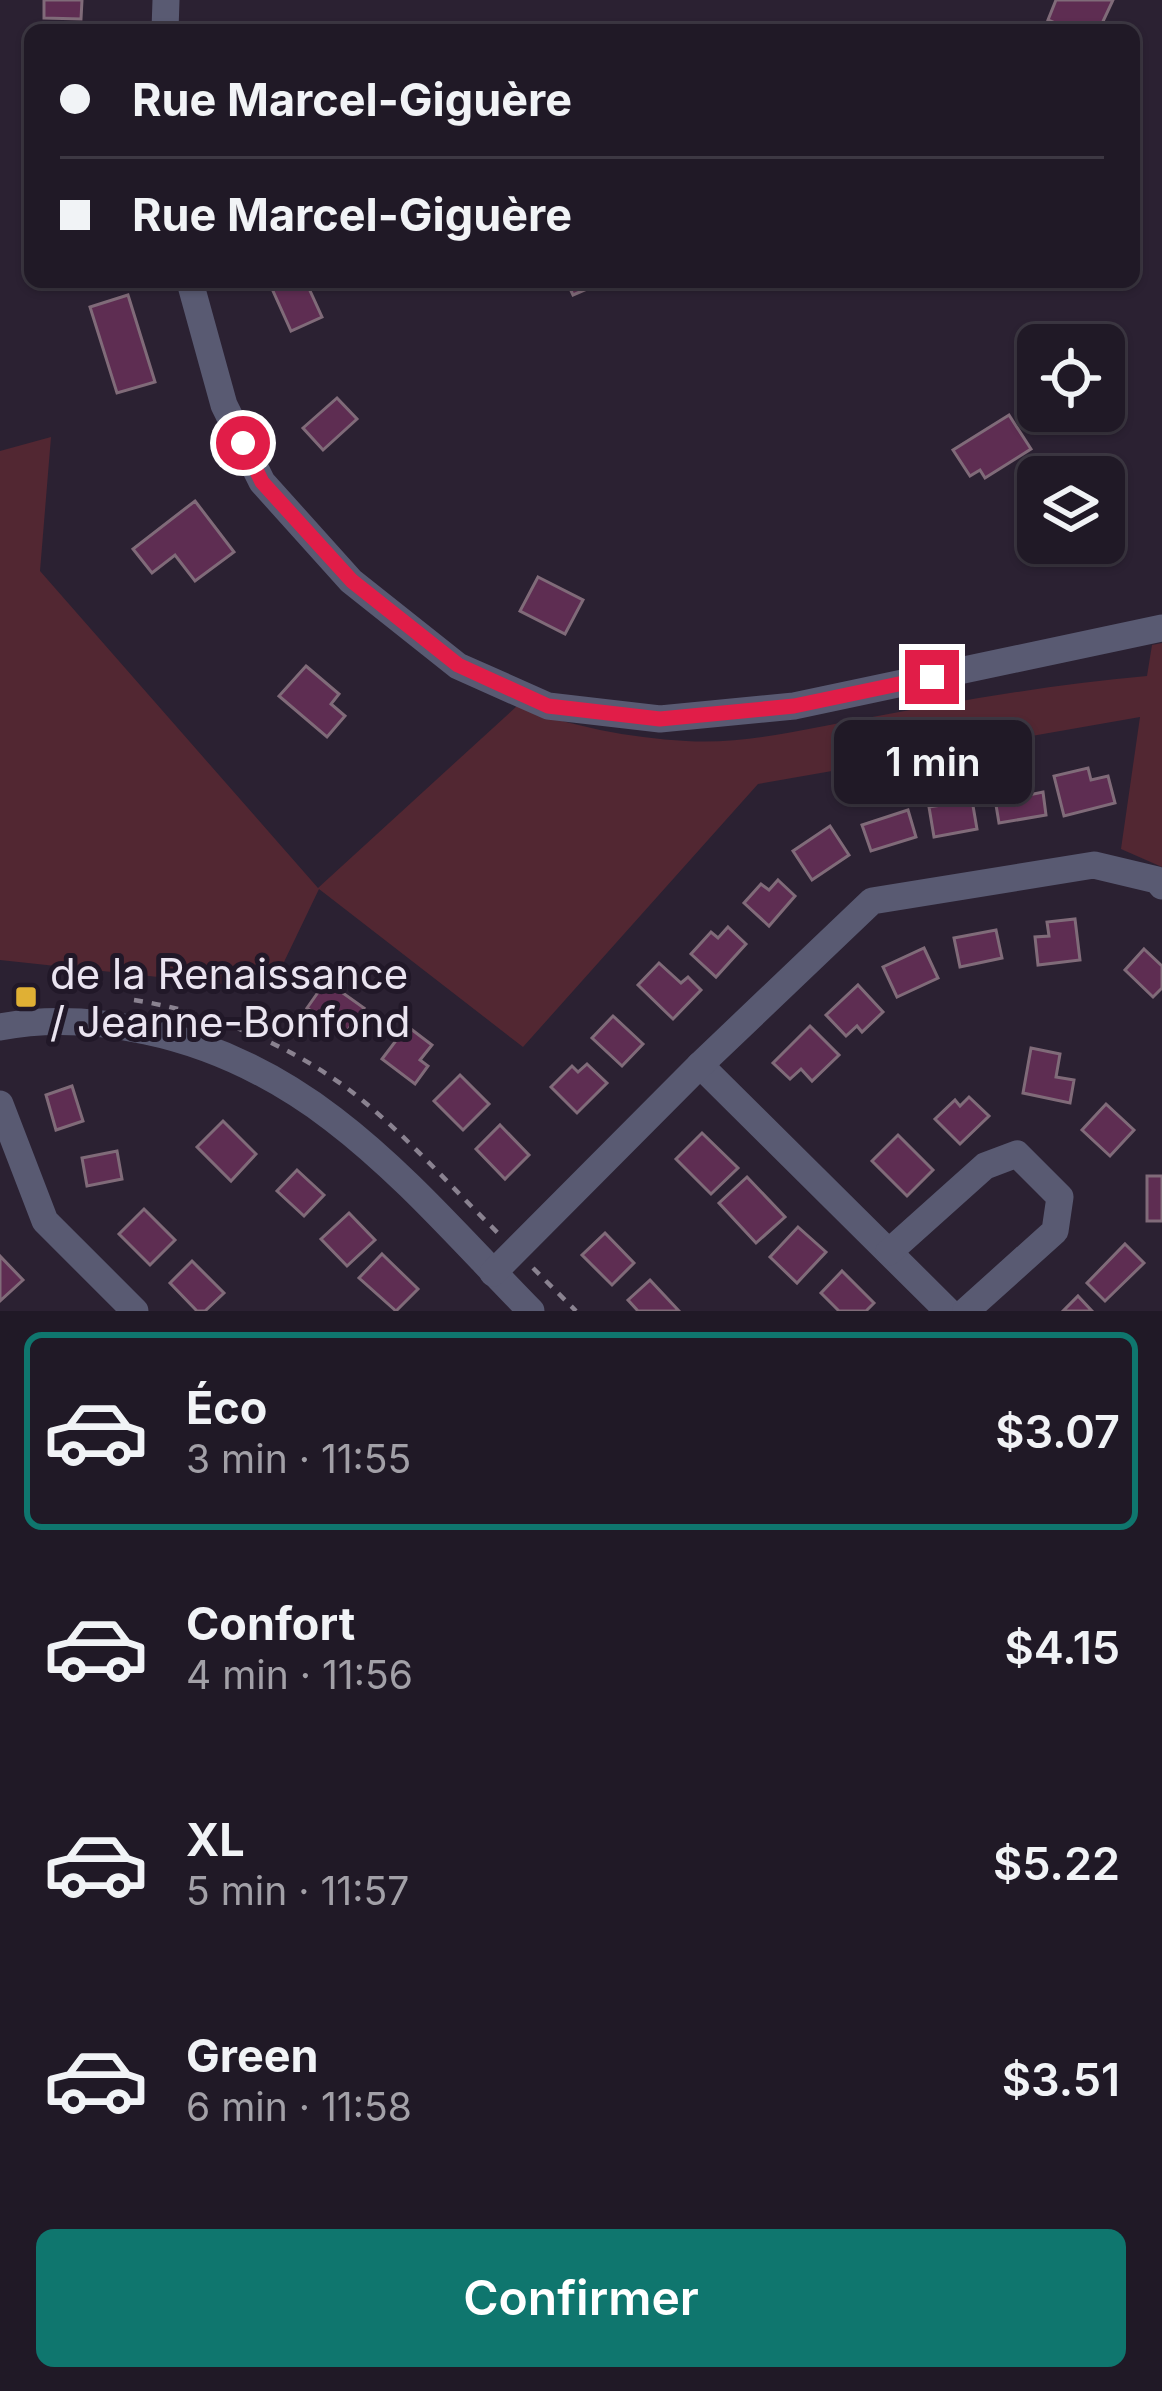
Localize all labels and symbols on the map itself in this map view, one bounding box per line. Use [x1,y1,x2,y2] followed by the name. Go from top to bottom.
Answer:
[216,416,270,470] route start
[905,650,959,704] route end
[833,719,1031,803] callout: 1 min
[50,948,410,1047] place label: de la Renaissance / Jeanne-Bonfond
[13,984,39,1010] marker: de la Renaissance / Jeanne-Bonfond

